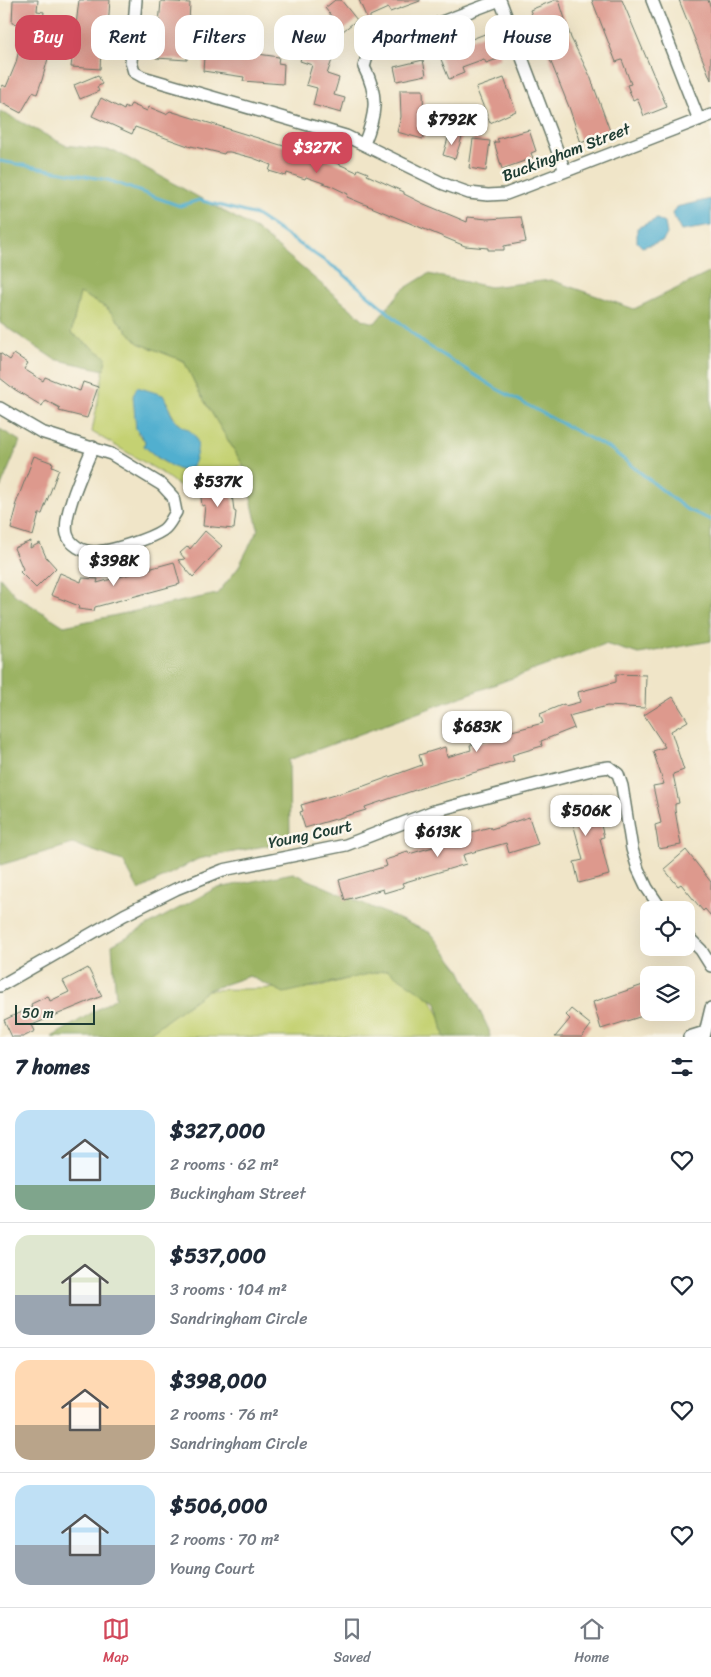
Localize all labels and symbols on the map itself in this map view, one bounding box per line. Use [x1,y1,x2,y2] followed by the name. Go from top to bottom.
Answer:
[417,104,487,146] pin: $792K
[497,114,635,190] street label: Buckingham Street
[282,132,352,174] pin: $327K
[183,466,253,508] pin: $537K
[79,544,149,587] pin: $398K
[442,710,512,753] pin: $683K
[551,794,621,837] pin: $506K
[266,811,354,857] street label: Young Court
[403,816,473,858] pin: $613K
[15,1002,95,1025] scale bar

